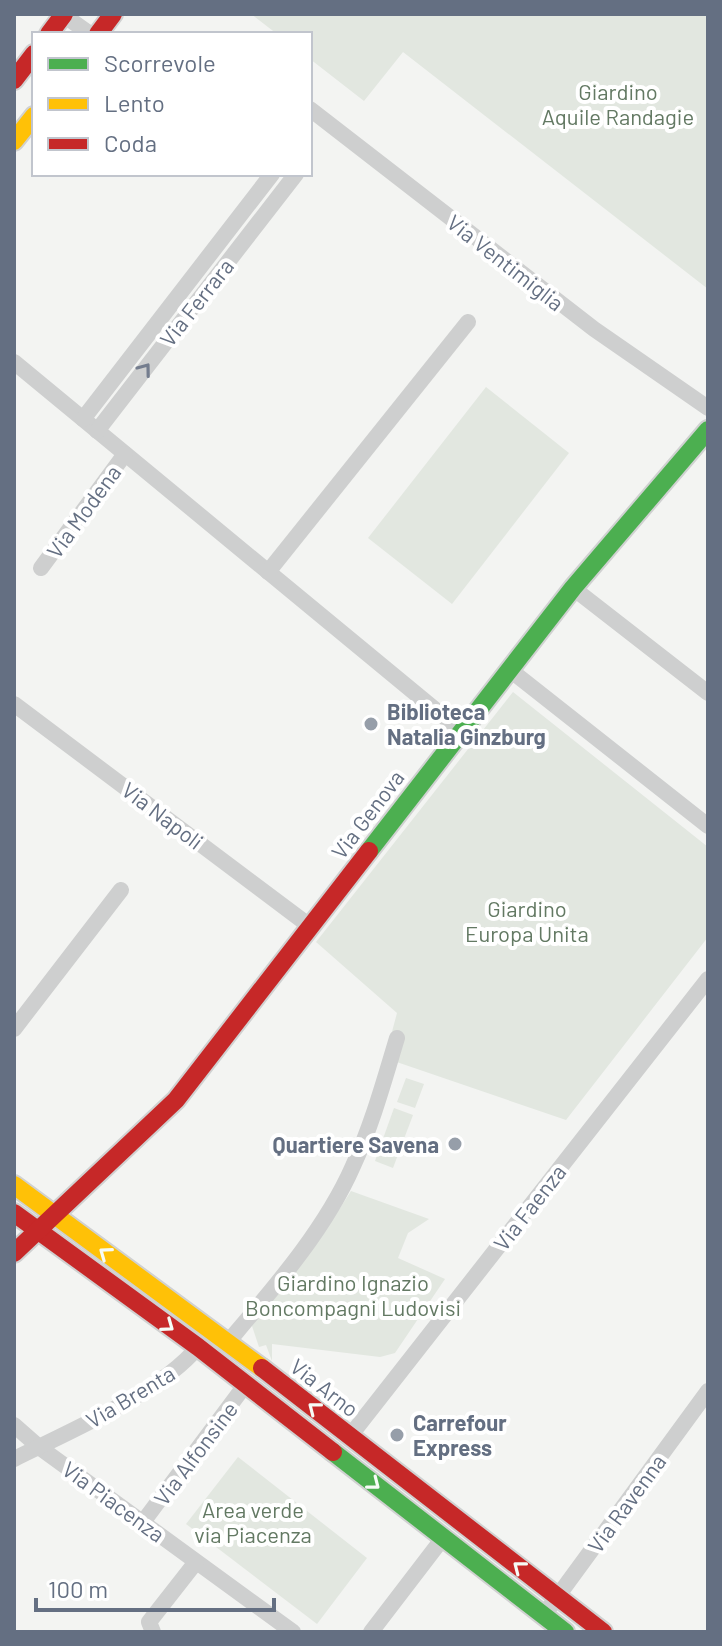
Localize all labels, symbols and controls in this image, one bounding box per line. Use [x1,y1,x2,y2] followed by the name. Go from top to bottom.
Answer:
[32,32,312,176] legend
[104,48,216,77] text: Scorrevole
[542,78,694,129] park label: Giardino Aquile Randagie
[104,88,165,117] text: Lento
[104,128,157,157] text: Coda
[443,208,569,316] street label: Via Ventimiglia
[154,253,238,351] street label: Via Ferrara
[135,363,149,378] one-way arrow
[41,459,125,563] street label: Via Modena
[387,698,546,749] place label: Biblioteca Natalia Ginzburg
[362,715,380,733] marker: Biblioteca Natalia Ginzburg
[325,765,409,863] street label: Via Genova
[117,776,209,854] street label: Via Napoli
[465,895,589,946] park label: Giardino Europa Unita
[273,1131,439,1157] place label: Quartiere Savena
[446,1135,464,1153] marker: Quartiere Savena
[487,1159,571,1255] street label: Via Faenza
[99,1248,114,1262] one-way arrow
[245,1269,461,1320] park label: Giardino Ignazio Boncompagni Ludovisi
[159,1316,174,1330] one-way arrow
[286,1352,364,1422] street label: Via Arno
[81,1359,179,1433] street label: Via Brenta
[148,1396,242,1510] street label: Via Alfonsine
[308,1403,323,1417] one-way arrow
[413,1409,507,1460] place label: Carrefour Express
[388,1426,406,1444] marker: Carrefour Express
[582,1449,670,1557] street label: Via Ravenna
[58,1455,170,1547] street label: Via Piacenza
[365,1474,379,1489] one-way arrow
[194,1496,312,1547] park label: Area verde via Piacenza
[36,1562,274,1612] scale bar
[513,1563,528,1577] one-way arrow
[48,1574,108,1603] text: 100 m

